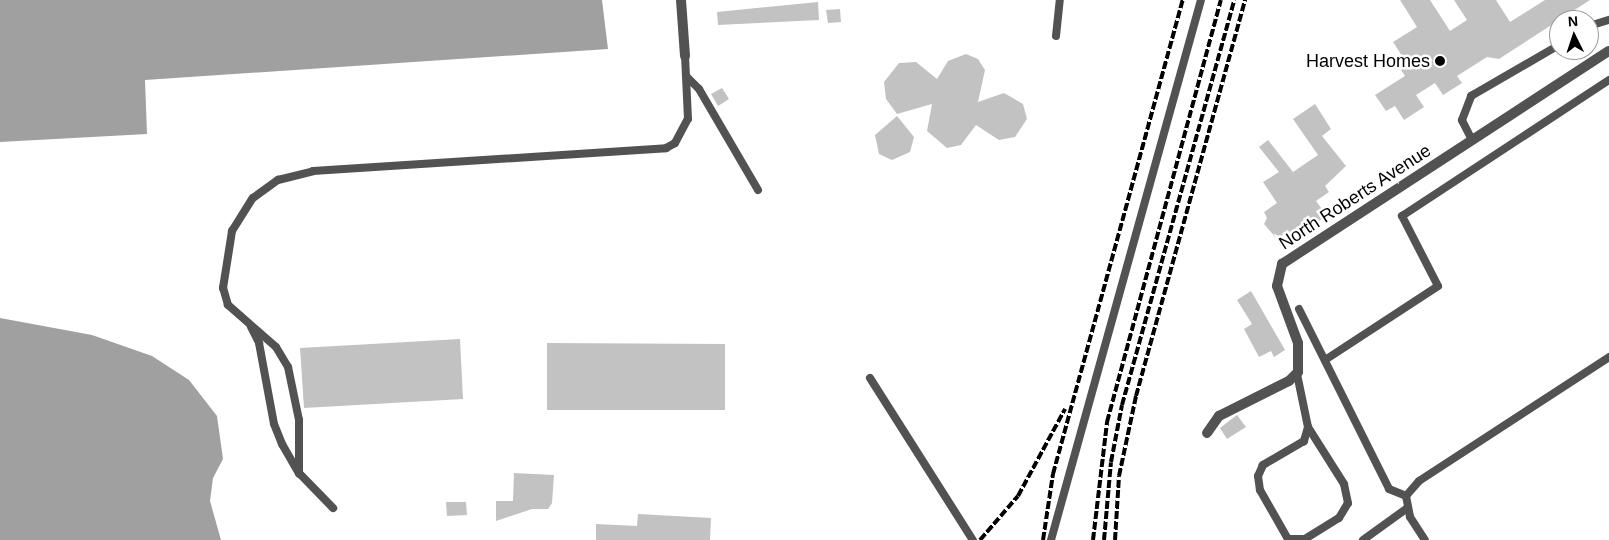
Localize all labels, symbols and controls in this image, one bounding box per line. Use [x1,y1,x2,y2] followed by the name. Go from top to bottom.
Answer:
[1549,10,1599,60] north arrow
[1567,13,1579,29] text: N
[1306,50,1430,72] place label: Harvest Homes
[1434,55,1446,67] marker: Harvest Homes
[1275,140,1435,254] street label: North Roberts Avenue

